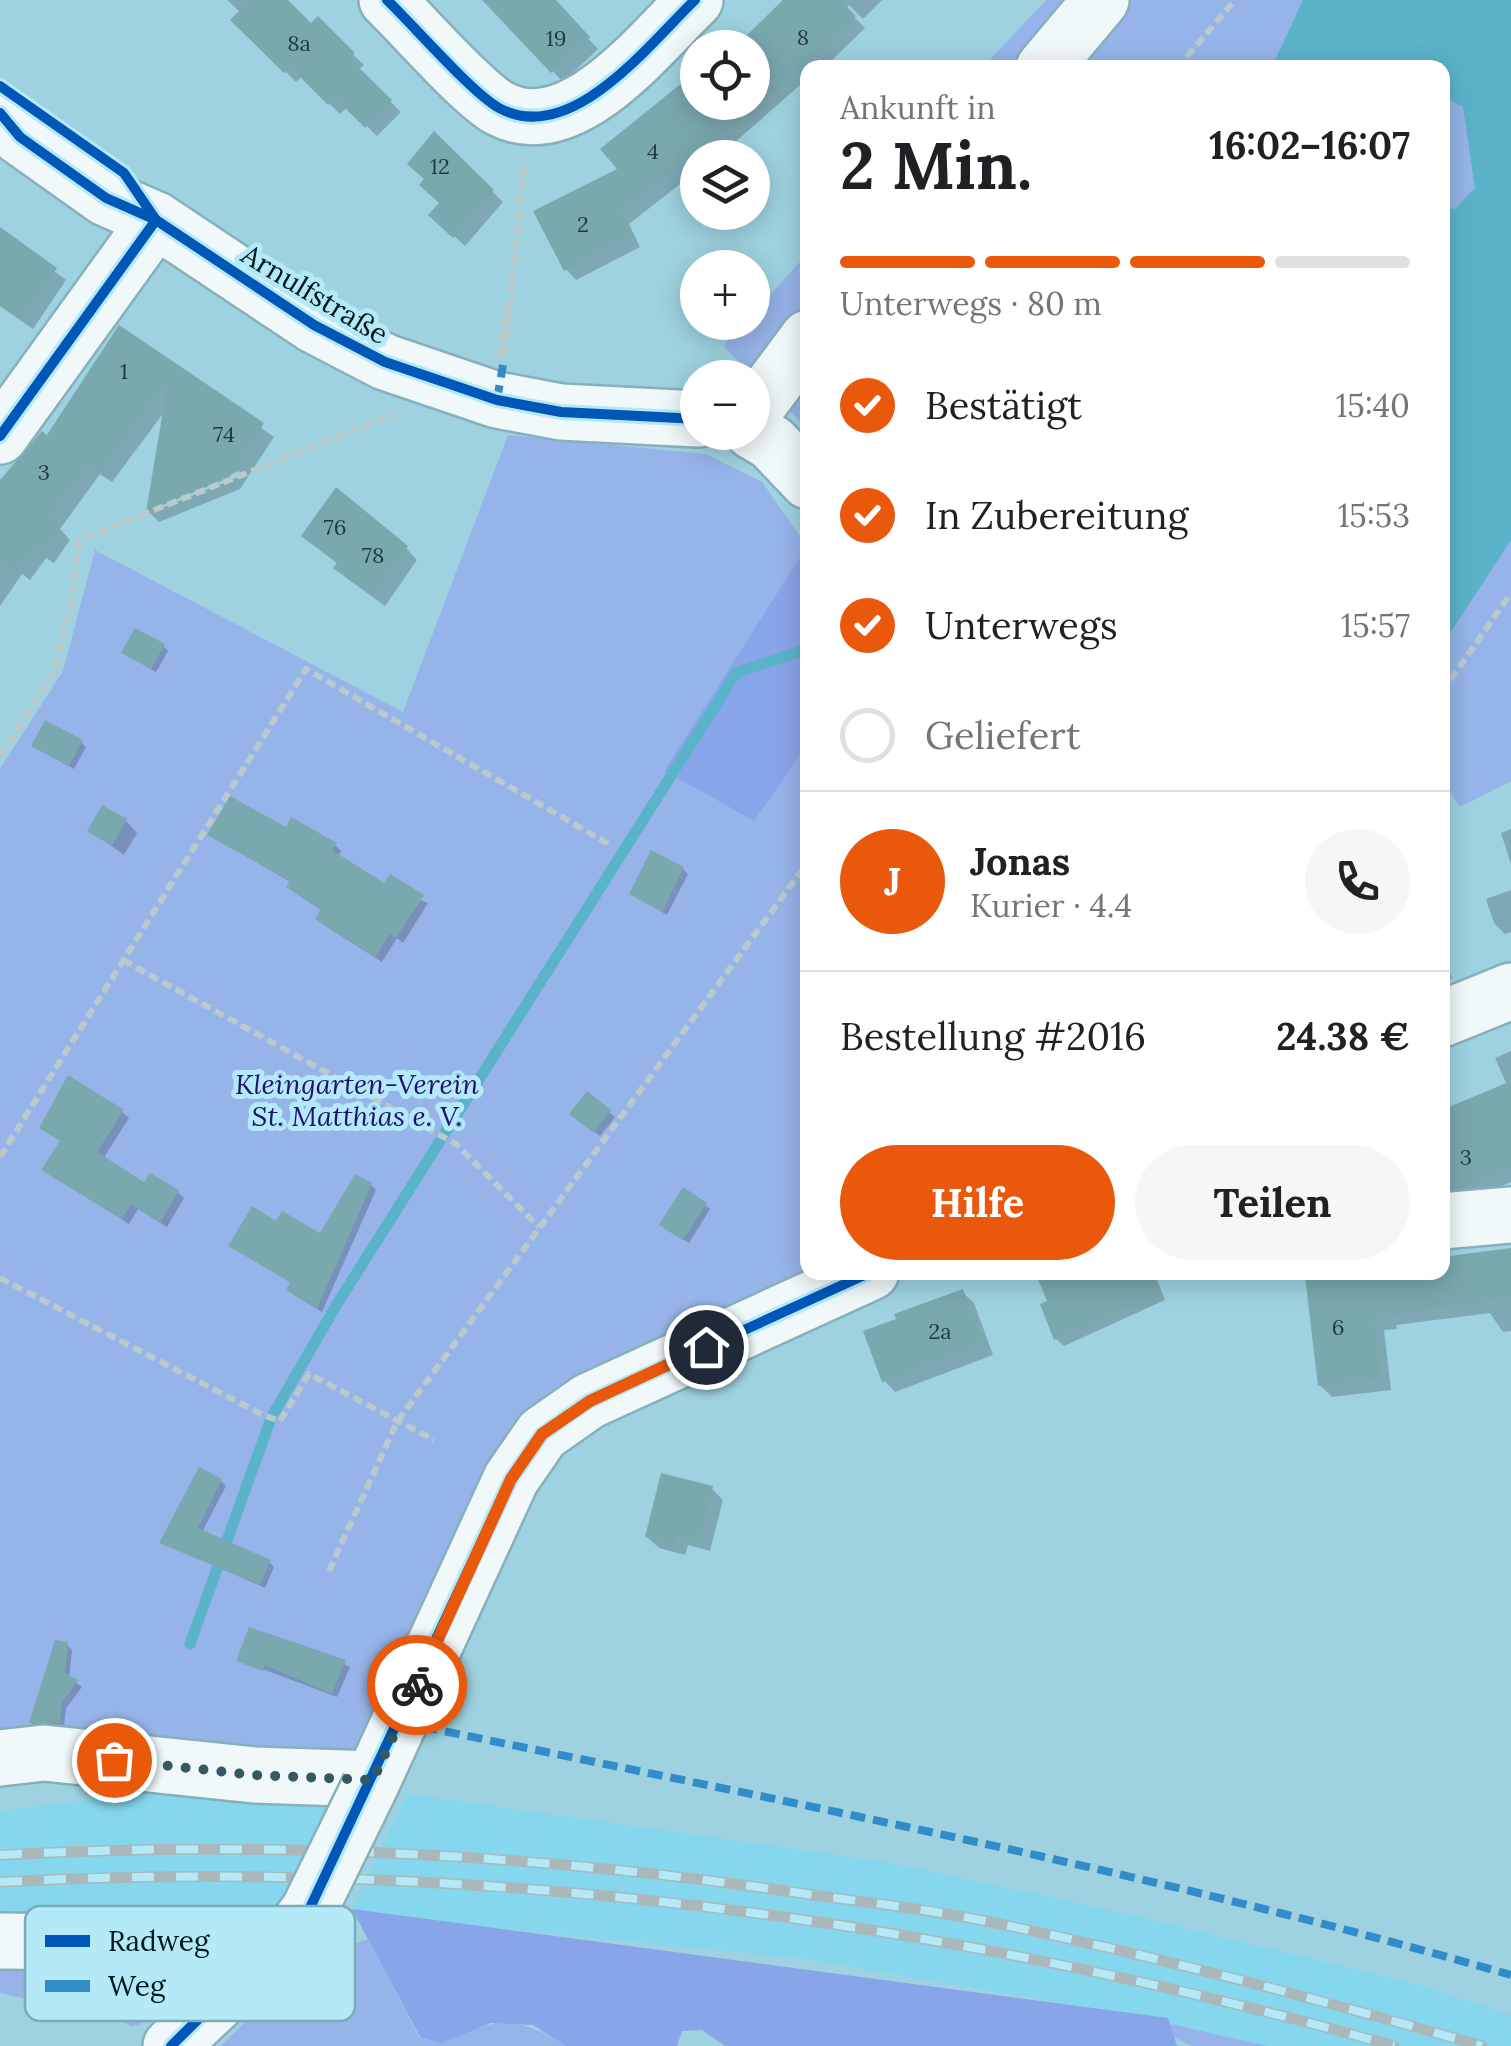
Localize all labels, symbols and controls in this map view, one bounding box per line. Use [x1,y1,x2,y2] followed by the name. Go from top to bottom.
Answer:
[797,23,809,51] house number: 8
[546,24,566,52] house number: 19
[287,29,311,57] house number: 8a
[680,30,770,450] map controls
[680,30,770,120] button: locate
[840,87,996,128] text: Ankunft in
[1209,121,1410,169] text: 16:02–16:07
[840,124,1032,207] text: 2 Min.
[647,137,659,165] house number: 4
[680,140,770,230] button: layers
[430,152,450,180] house number: 12
[577,210,589,238] house number: 2
[234,236,395,352] street label: Arnulfstraße
[680,250,770,340] button: +
[840,283,1102,324] text: Unterwegs · 80 m
[120,357,128,385] house number: 1
[680,360,770,450] button: −
[840,378,895,433] icon: check
[925,381,1082,429] text: Bestätigt
[1336,385,1410,426] text: 15:40
[213,420,235,448] house number: 74
[38,458,50,486] house number: 3
[840,488,895,543] icon: check
[925,491,1189,539] text: In Zubereitung
[1338,495,1410,536] text: 15:53
[324,513,346,541] house number: 76
[362,541,384,569] house number: 78
[840,598,895,653] icon: check
[925,601,1118,649] text: Unterwegs
[1341,605,1410,646] text: 15:57
[925,711,1081,759] text: Geliefert
[1305,829,1410,934] button: phone
[970,837,1070,885] text: Jonas
[884,857,901,905] text: J
[970,885,1132,926] text: Kurier · 4.4
[840,1012,1146,1060] text: Bestellung #2016
[1276,1012,1410,1060] text: 24.38 €
[235,1066,479,1134] park label: Kleingarten-Verein St. Matthias e. V.
[1460,1143,1472,1171] house number: 3
[840,1145,1115,1260] button: Hilfe
[1135,1145,1410,1260] button: Teilen
[664,1305,749,1390] pin
[1332,1313,1344,1341] house number: 6
[928,1317,952,1345] house number: 2a
[679,1320,734,1375] icon: home
[367,1635,467,1735] courier
[390,1658,445,1713] icon: bike
[72,1718,157,1803] pin
[87,1733,142,1788] icon: bag
[25,1906,355,2021] legend
[108,1923,210,1959] text: Radweg
[108,1968,166,2004] text: Weg

